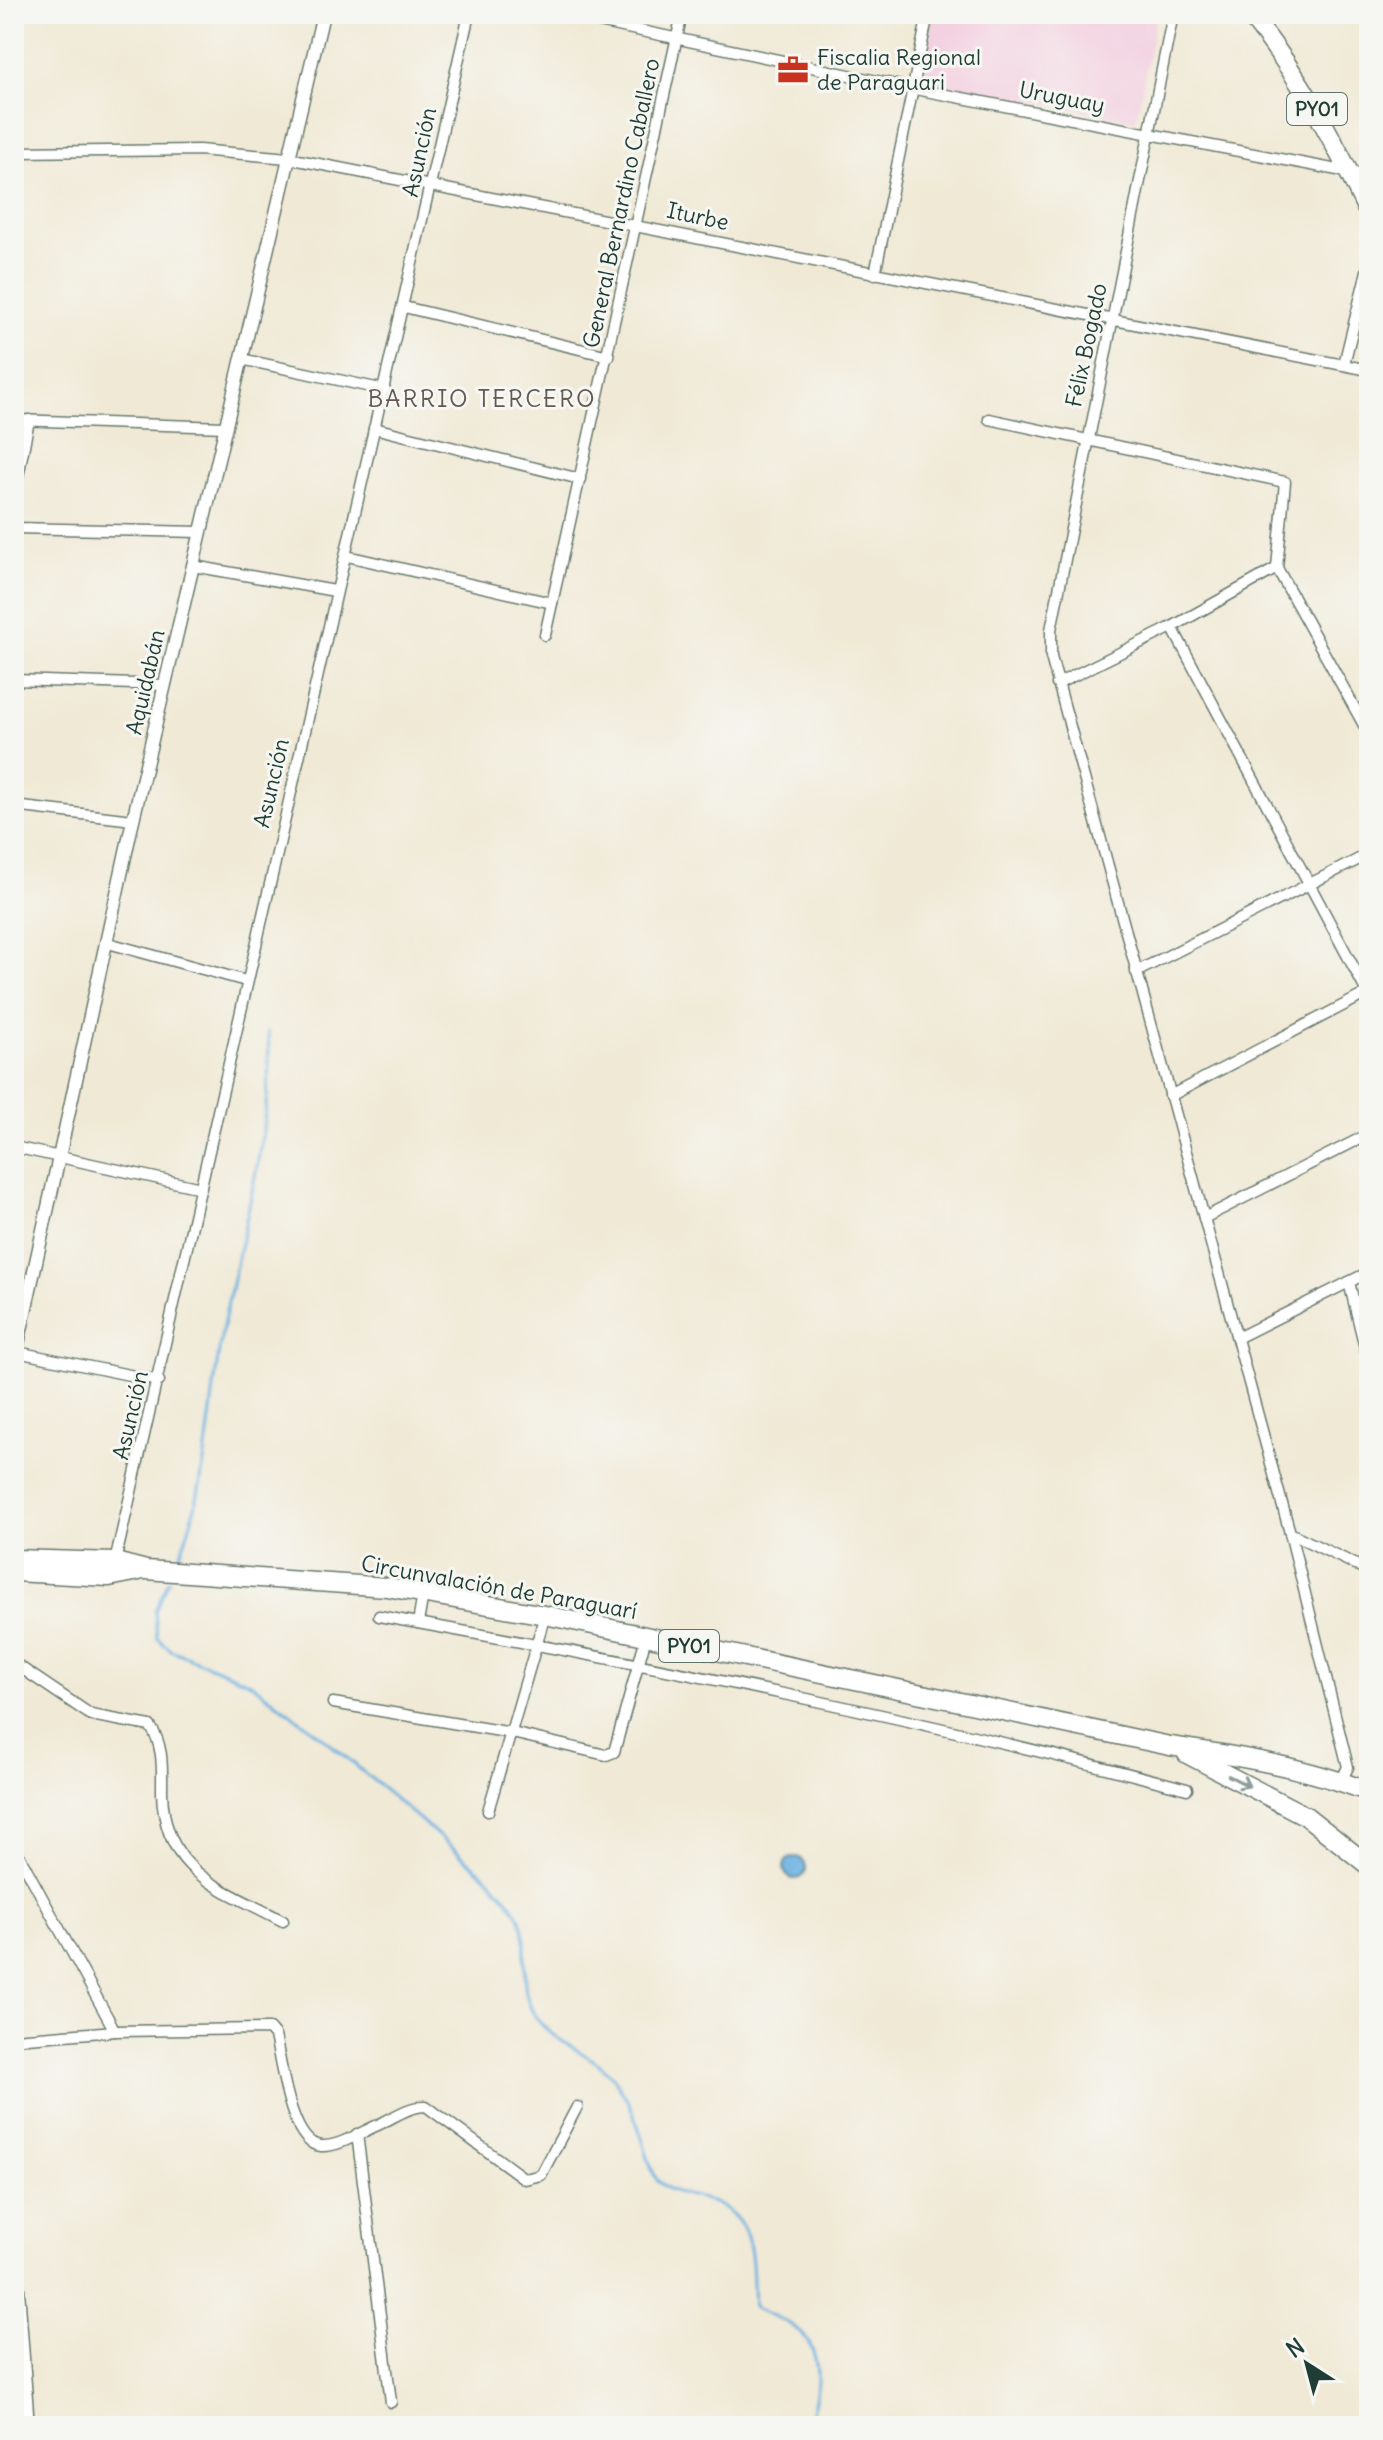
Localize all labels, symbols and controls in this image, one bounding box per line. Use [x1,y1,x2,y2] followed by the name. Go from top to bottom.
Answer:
[817,43,981,96] place label: Fiscalia Regional de Paraguari
[776,53,810,87] office icon: Fiscalia Regional de Paraguari
[577,55,665,351] street label: General Bernardino Caballero
[1017,75,1107,119] street label: Uruguay
[1287,93,1347,125] road number: PY01
[396,105,442,199] street label: Asunción
[665,196,731,236] street label: Iturbe
[1059,281,1113,409] street label: Félix Bogado
[367,383,597,413] district label: BARRIO TERCERO
[119,627,171,737] street label: Aquidabán
[247,736,295,830] street label: Asunción
[106,1368,154,1462] street label: Asunción
[359,1549,639,1625] street label: Circunvalación de Paraguarí
[659,1630,719,1662] road number: PY01
[1227,1774,1251,1790] one-way arrow
[1267,2324,1347,2404] north arrow
[1281,2332,1310,2364] text: N

